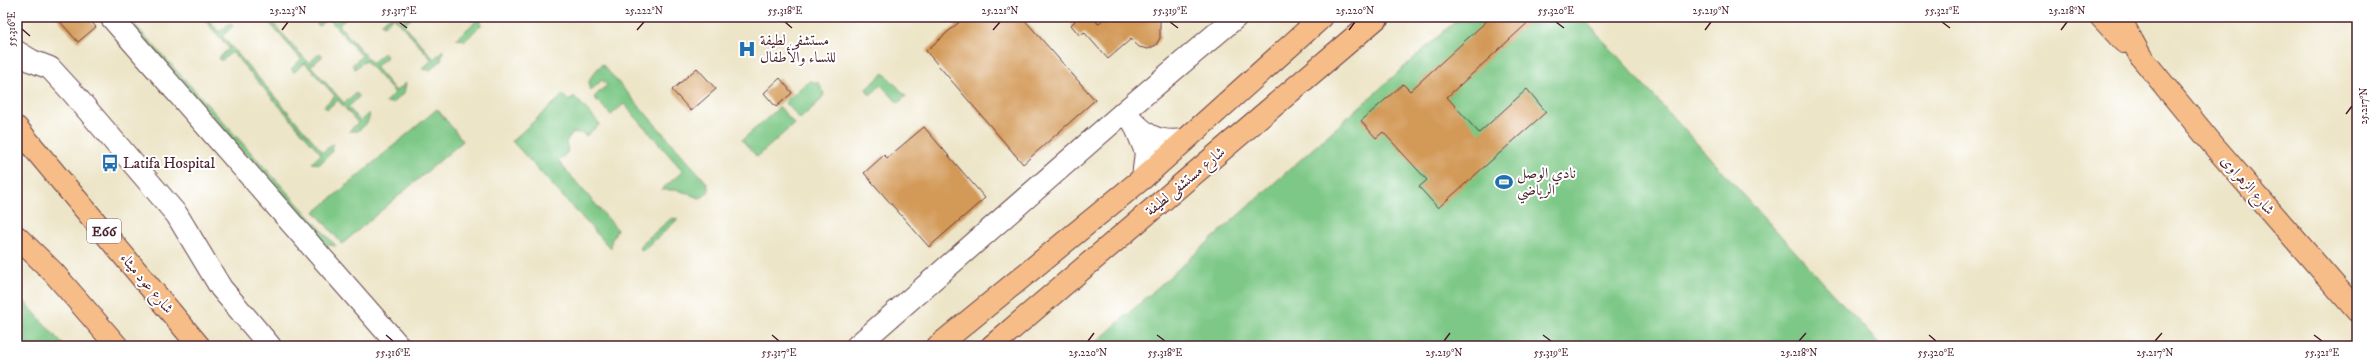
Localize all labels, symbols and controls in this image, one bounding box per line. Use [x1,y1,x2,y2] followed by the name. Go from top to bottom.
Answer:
[270,5,306,17] text: 25.223°N
[382,5,416,17] text: 55.317°E
[625,5,663,17] text: 25.222°N
[768,5,802,17] text: 55.318°E
[982,5,1018,17] text: 25.221°N
[1153,5,1187,17] text: 55.319°E
[1336,5,1374,17] text: 25.220°N
[1538,5,1574,17] text: 55.320°E
[1693,5,1729,17] text: 25.219°N
[1925,5,1959,17] text: 55.321°E
[2049,5,2085,17] text: 25.218°N
[6,12,18,46] text: 55.316°E
[760,31,836,67] place label: مستشفى لطيفة للنساء والأطفال
[737,39,757,59] hospital icon: مستشفى لطيفة للنساء والأطفال
[2358,87,2370,125] text: 25.217°N
[1142,142,1231,223] street label: شارع مستشفى لطيفة
[2214,152,2279,221] street label: شارع الزهراوى
[100,153,120,173] bus stop icon: Latifa Hospital
[123,154,215,173] place label: Latifa Hospital
[1517,164,1576,204] place label: نادي الوصل الرياضي
[1494,172,1514,192] sports icon: نادي الوصل الرياضي
[87,219,121,243] road number: E66
[113,249,178,320] street label: شارع عود ميثاء
[376,347,410,359] text: 55.316°E
[762,347,796,359] text: 55.317°E
[1069,347,1107,359] text: 25.220°N
[1148,347,1182,359] text: 55.318°E
[1426,347,1462,359] text: 25.219°N
[1534,347,1568,359] text: 55.319°E
[1781,347,1817,359] text: 25.218°N
[1918,347,1954,359] text: 55.320°E
[2136,347,2174,359] text: 25.217°N
[2305,347,2339,359] text: 55.321°E

